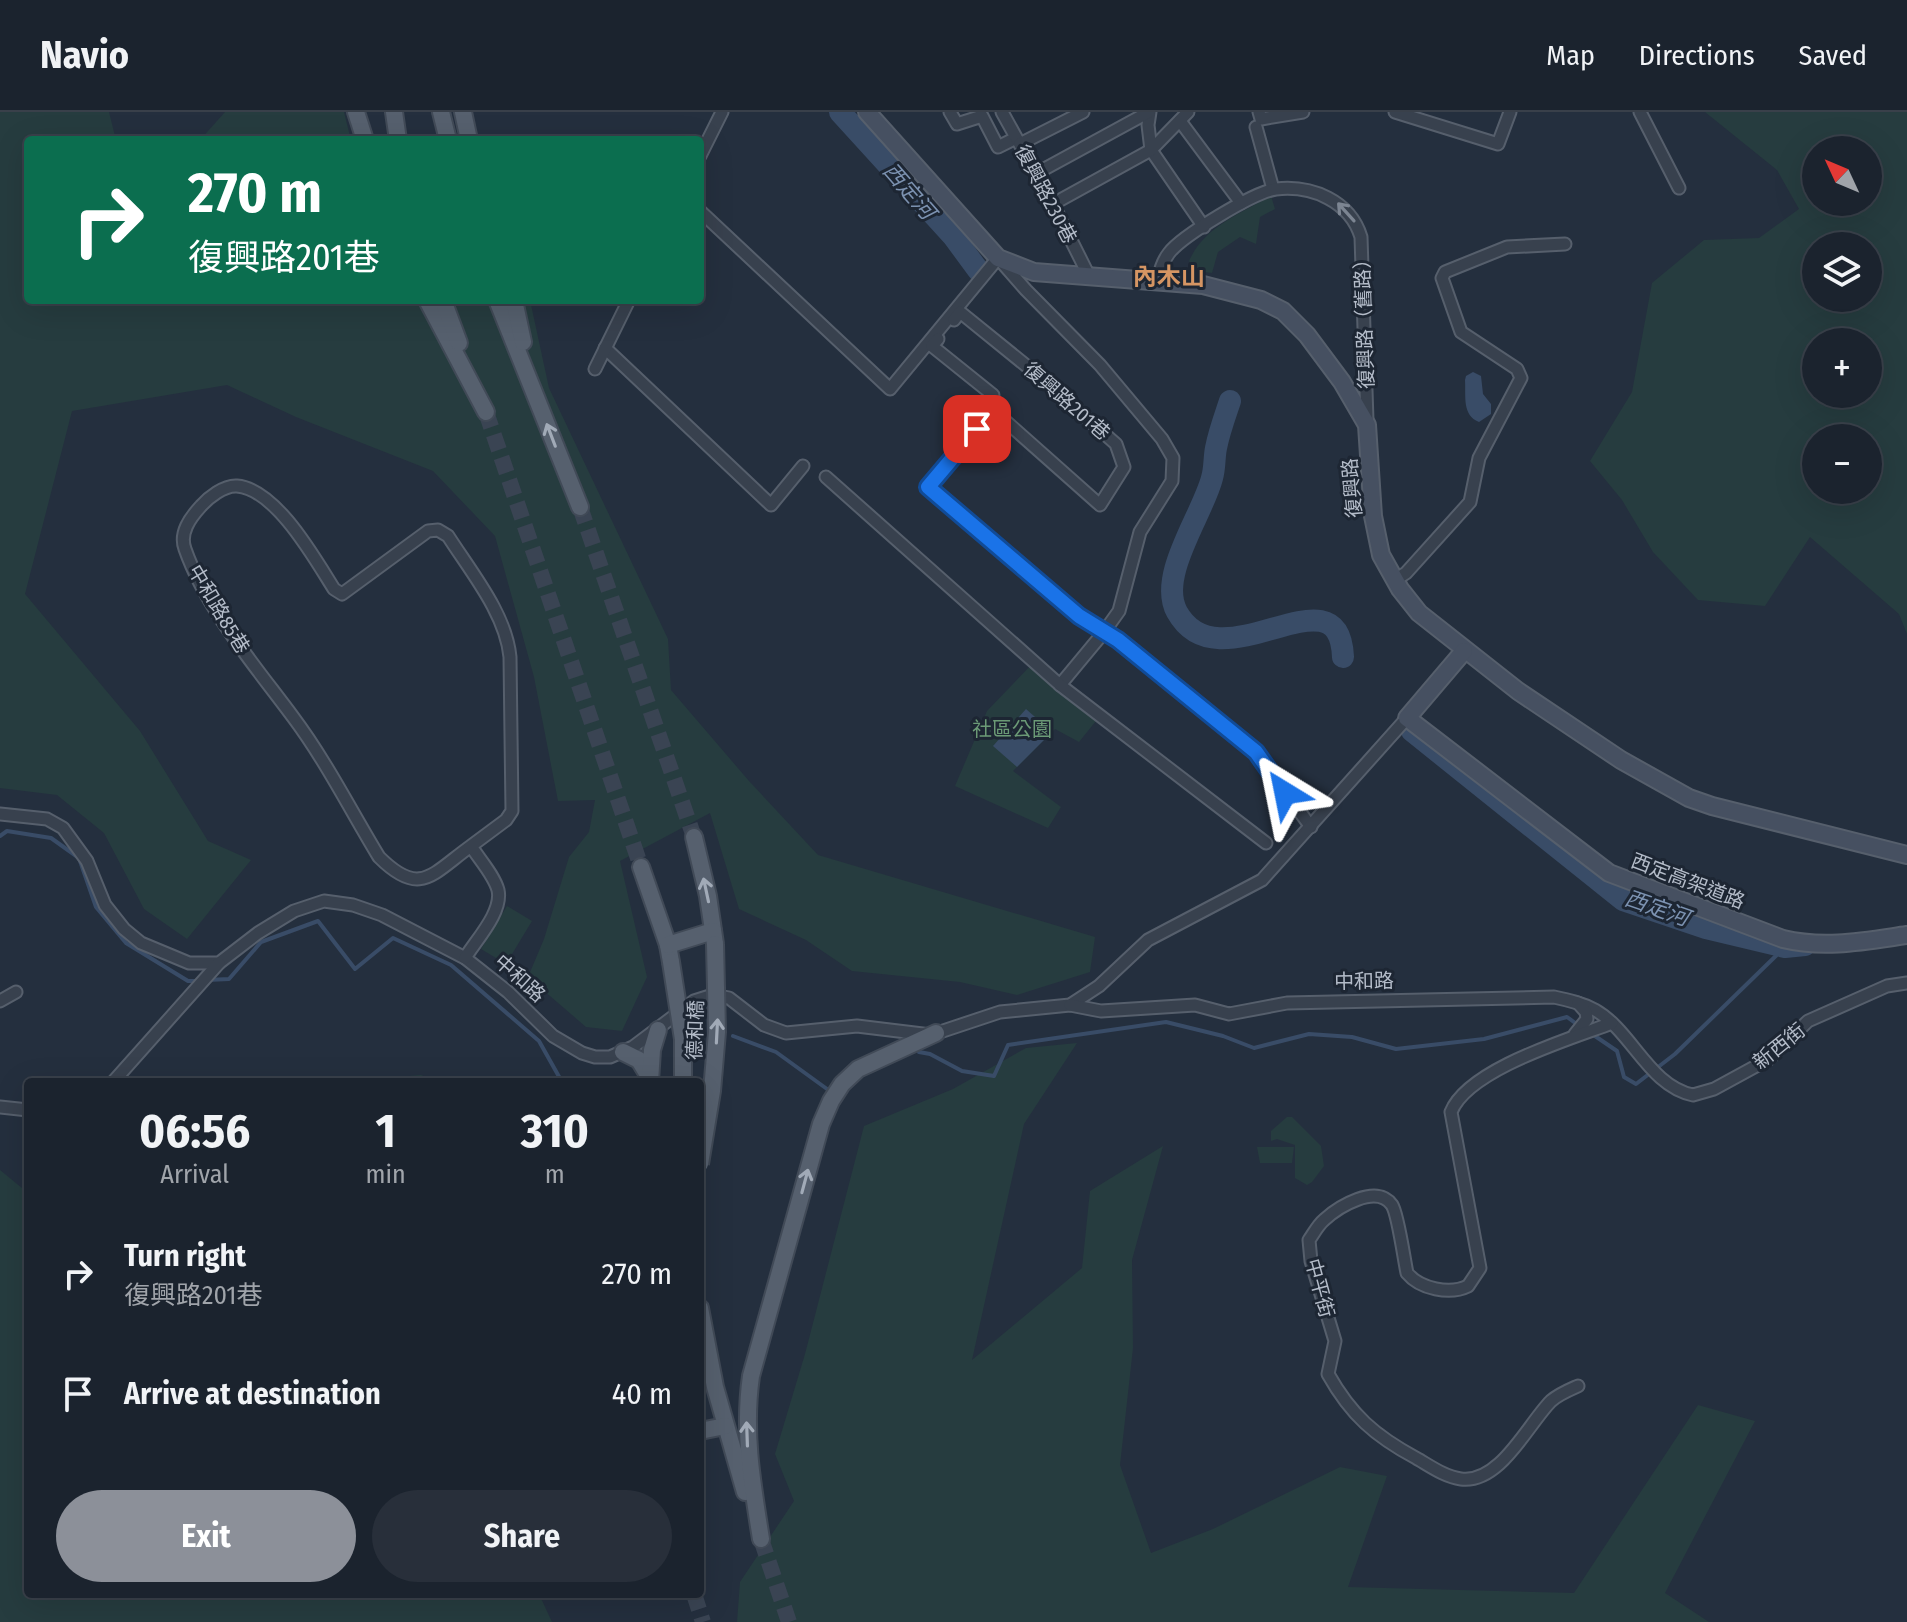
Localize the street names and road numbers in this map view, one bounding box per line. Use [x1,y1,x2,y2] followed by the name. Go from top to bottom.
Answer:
[1010,141,1082,247] street label: 復興路230巷
[1350,249,1378,389] street label: 復興路（舊路）
[1019,357,1115,445] street label: 復興路201巷
[1337,457,1367,519] street label: 復興路
[183,560,255,658] street label: 中和路85巷
[1628,848,1748,914] street label: 西定高架道路
[490,949,550,1007] street label: 中和路
[1334,968,1394,994] street label: 中和路
[682,1000,708,1060] street label: 德和橋
[1748,1018,1810,1074] street label: 新西街
[1301,1256,1339,1320] street label: 中平街

